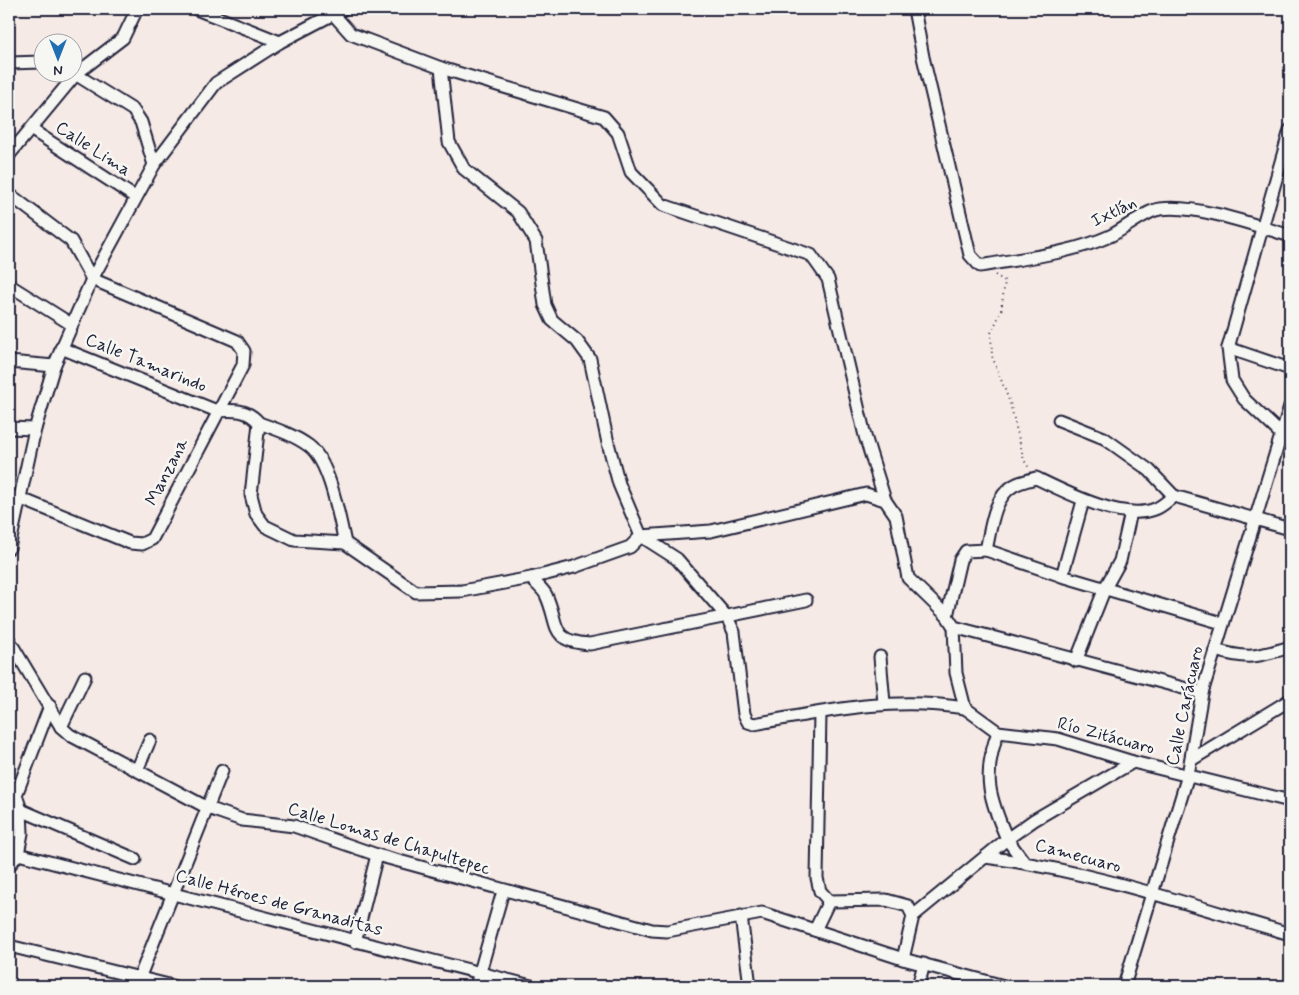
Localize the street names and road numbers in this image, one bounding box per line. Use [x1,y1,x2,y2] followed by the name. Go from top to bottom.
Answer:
[51,116,135,182] street label: Calle Lima
[1087,191,1141,233] street label: Ixtlán
[82,328,210,398] street label: Calle Tamarindo
[140,434,194,510] street label: Manzana
[1161,644,1209,768] street label: Calle Carácuaro
[1055,712,1157,760] street label: Río Zitácuaro
[285,797,493,881] street label: Calle Lomas de Chapultepec
[1032,833,1124,879] street label: Camecuaro
[173,864,385,942] street label: Calle Héroes de Granaditas

